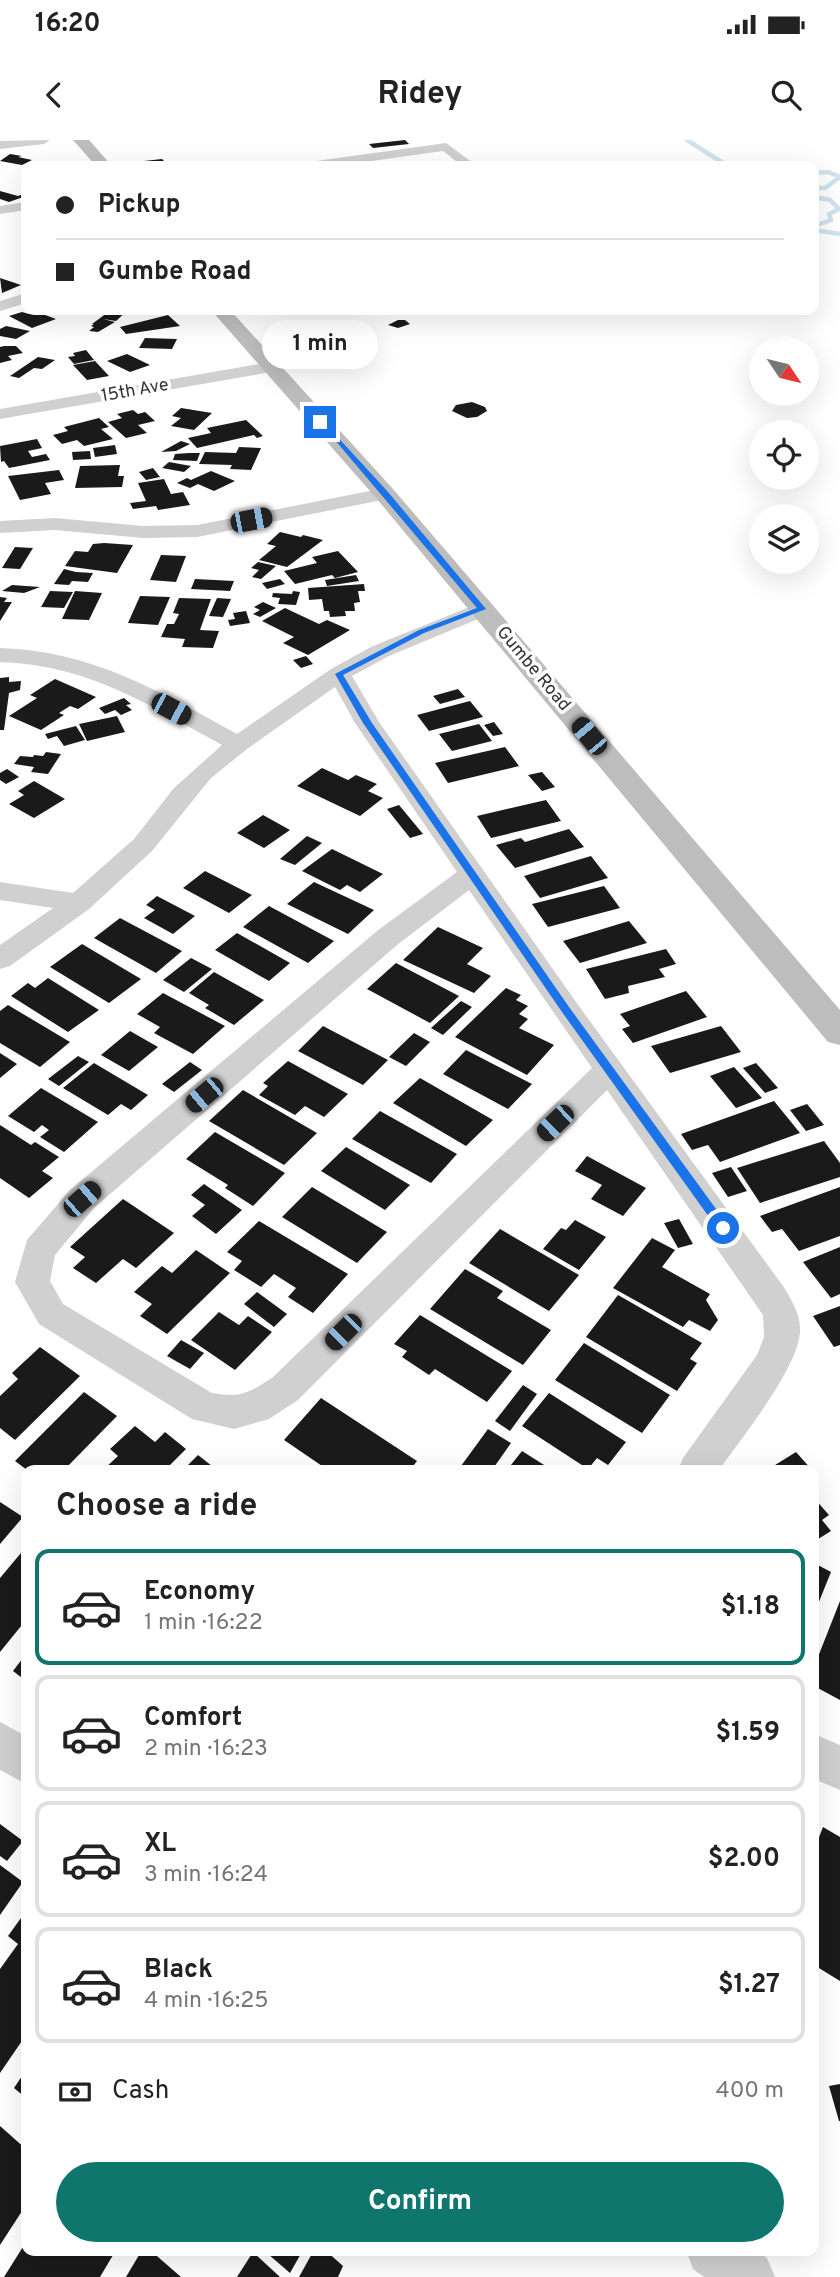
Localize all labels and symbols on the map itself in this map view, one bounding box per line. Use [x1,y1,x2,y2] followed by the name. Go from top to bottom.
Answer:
[262,320,378,370] callout: 1 min
[749,336,819,406] north arrow
[99,374,171,408] street label: 15th Ave
[304,406,336,438] route end
[229,506,274,534] car
[491,622,575,716] street label: Gumbe Road
[148,690,195,728] car
[568,713,611,759] car
[182,1073,227,1117] car
[533,1101,578,1145] car
[60,1177,105,1221] car
[707,1212,739,1244] route start
[321,1310,366,1354] car

